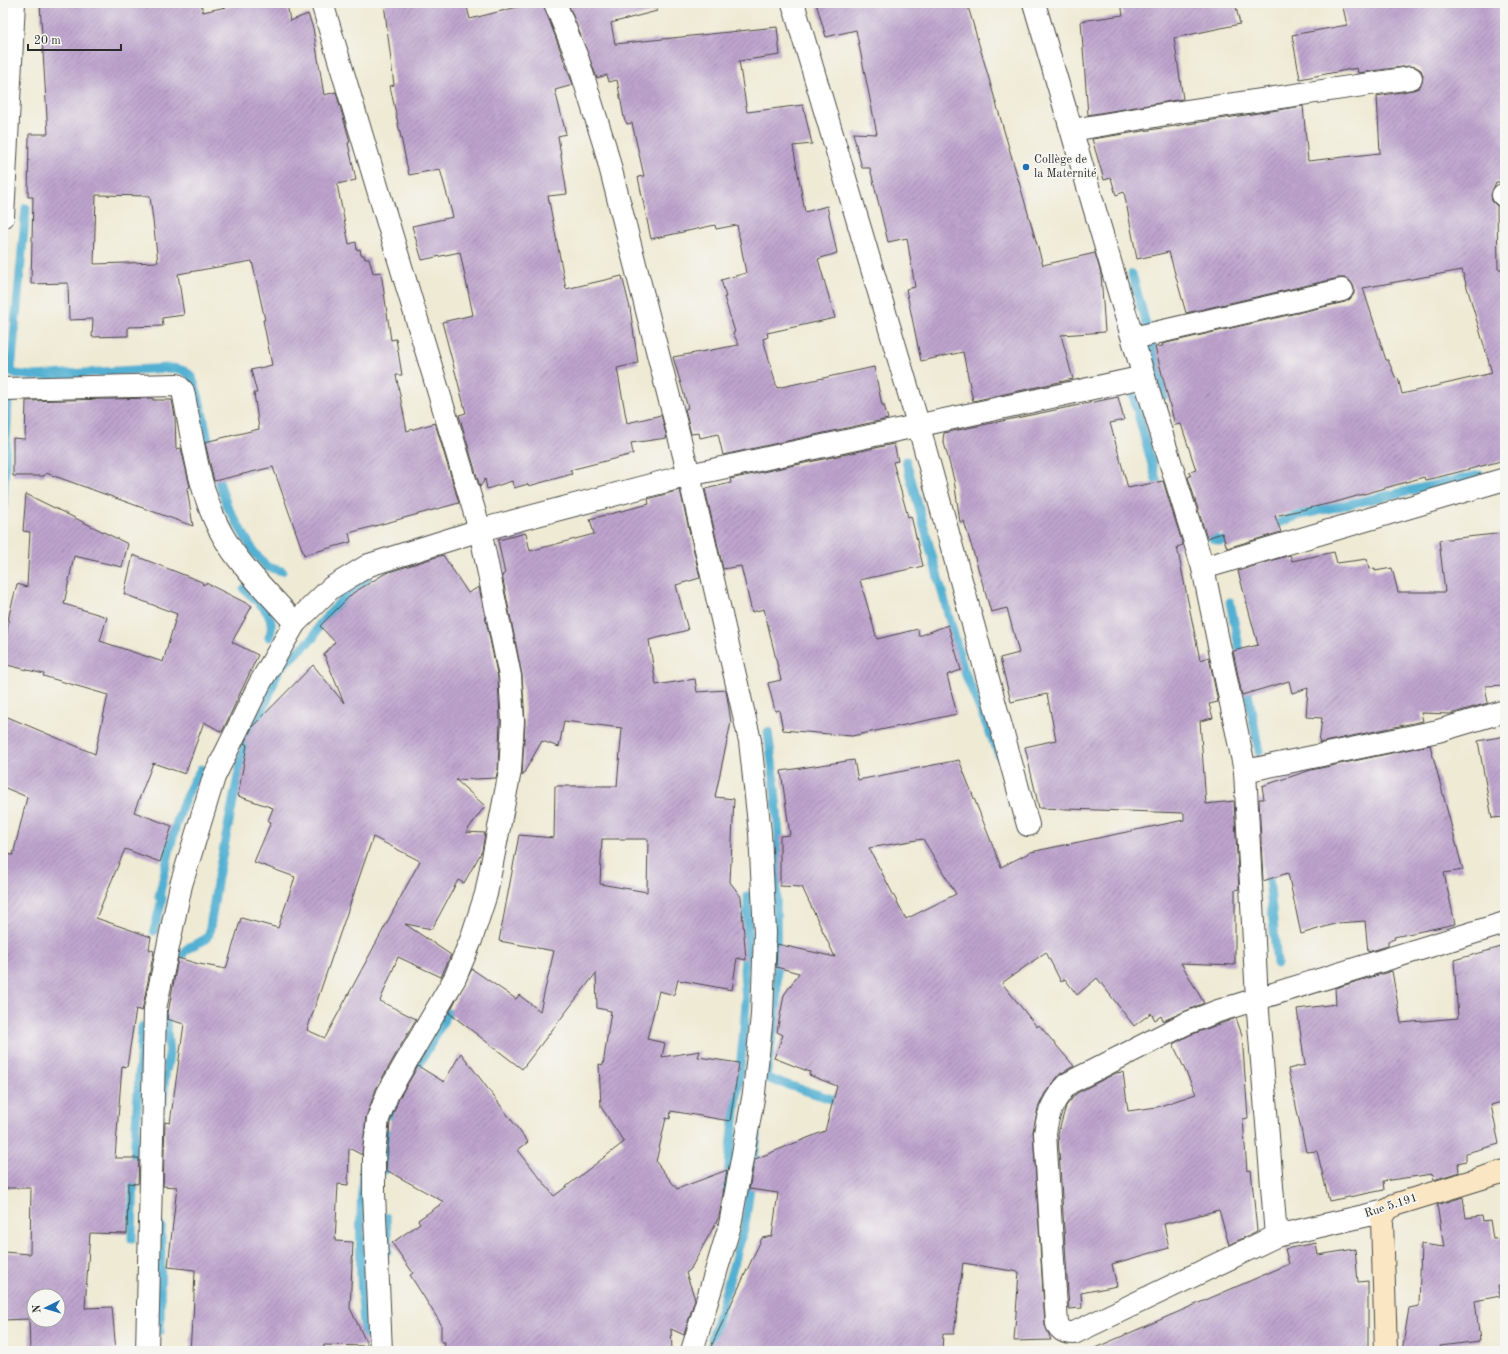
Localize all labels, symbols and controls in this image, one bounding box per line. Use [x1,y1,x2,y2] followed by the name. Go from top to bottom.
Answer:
[28,26,121,52] scale bar
[34,35,61,47] text: 20 m
[1034,154,1097,180] place label: Collège de la Maternité
[1021,162,1031,172] marker: Collège de la Maternité
[1363,1191,1419,1220] street label: Rue 5.191
[26,1288,66,1328] north arrow
[32,1303,43,1313] text: N

